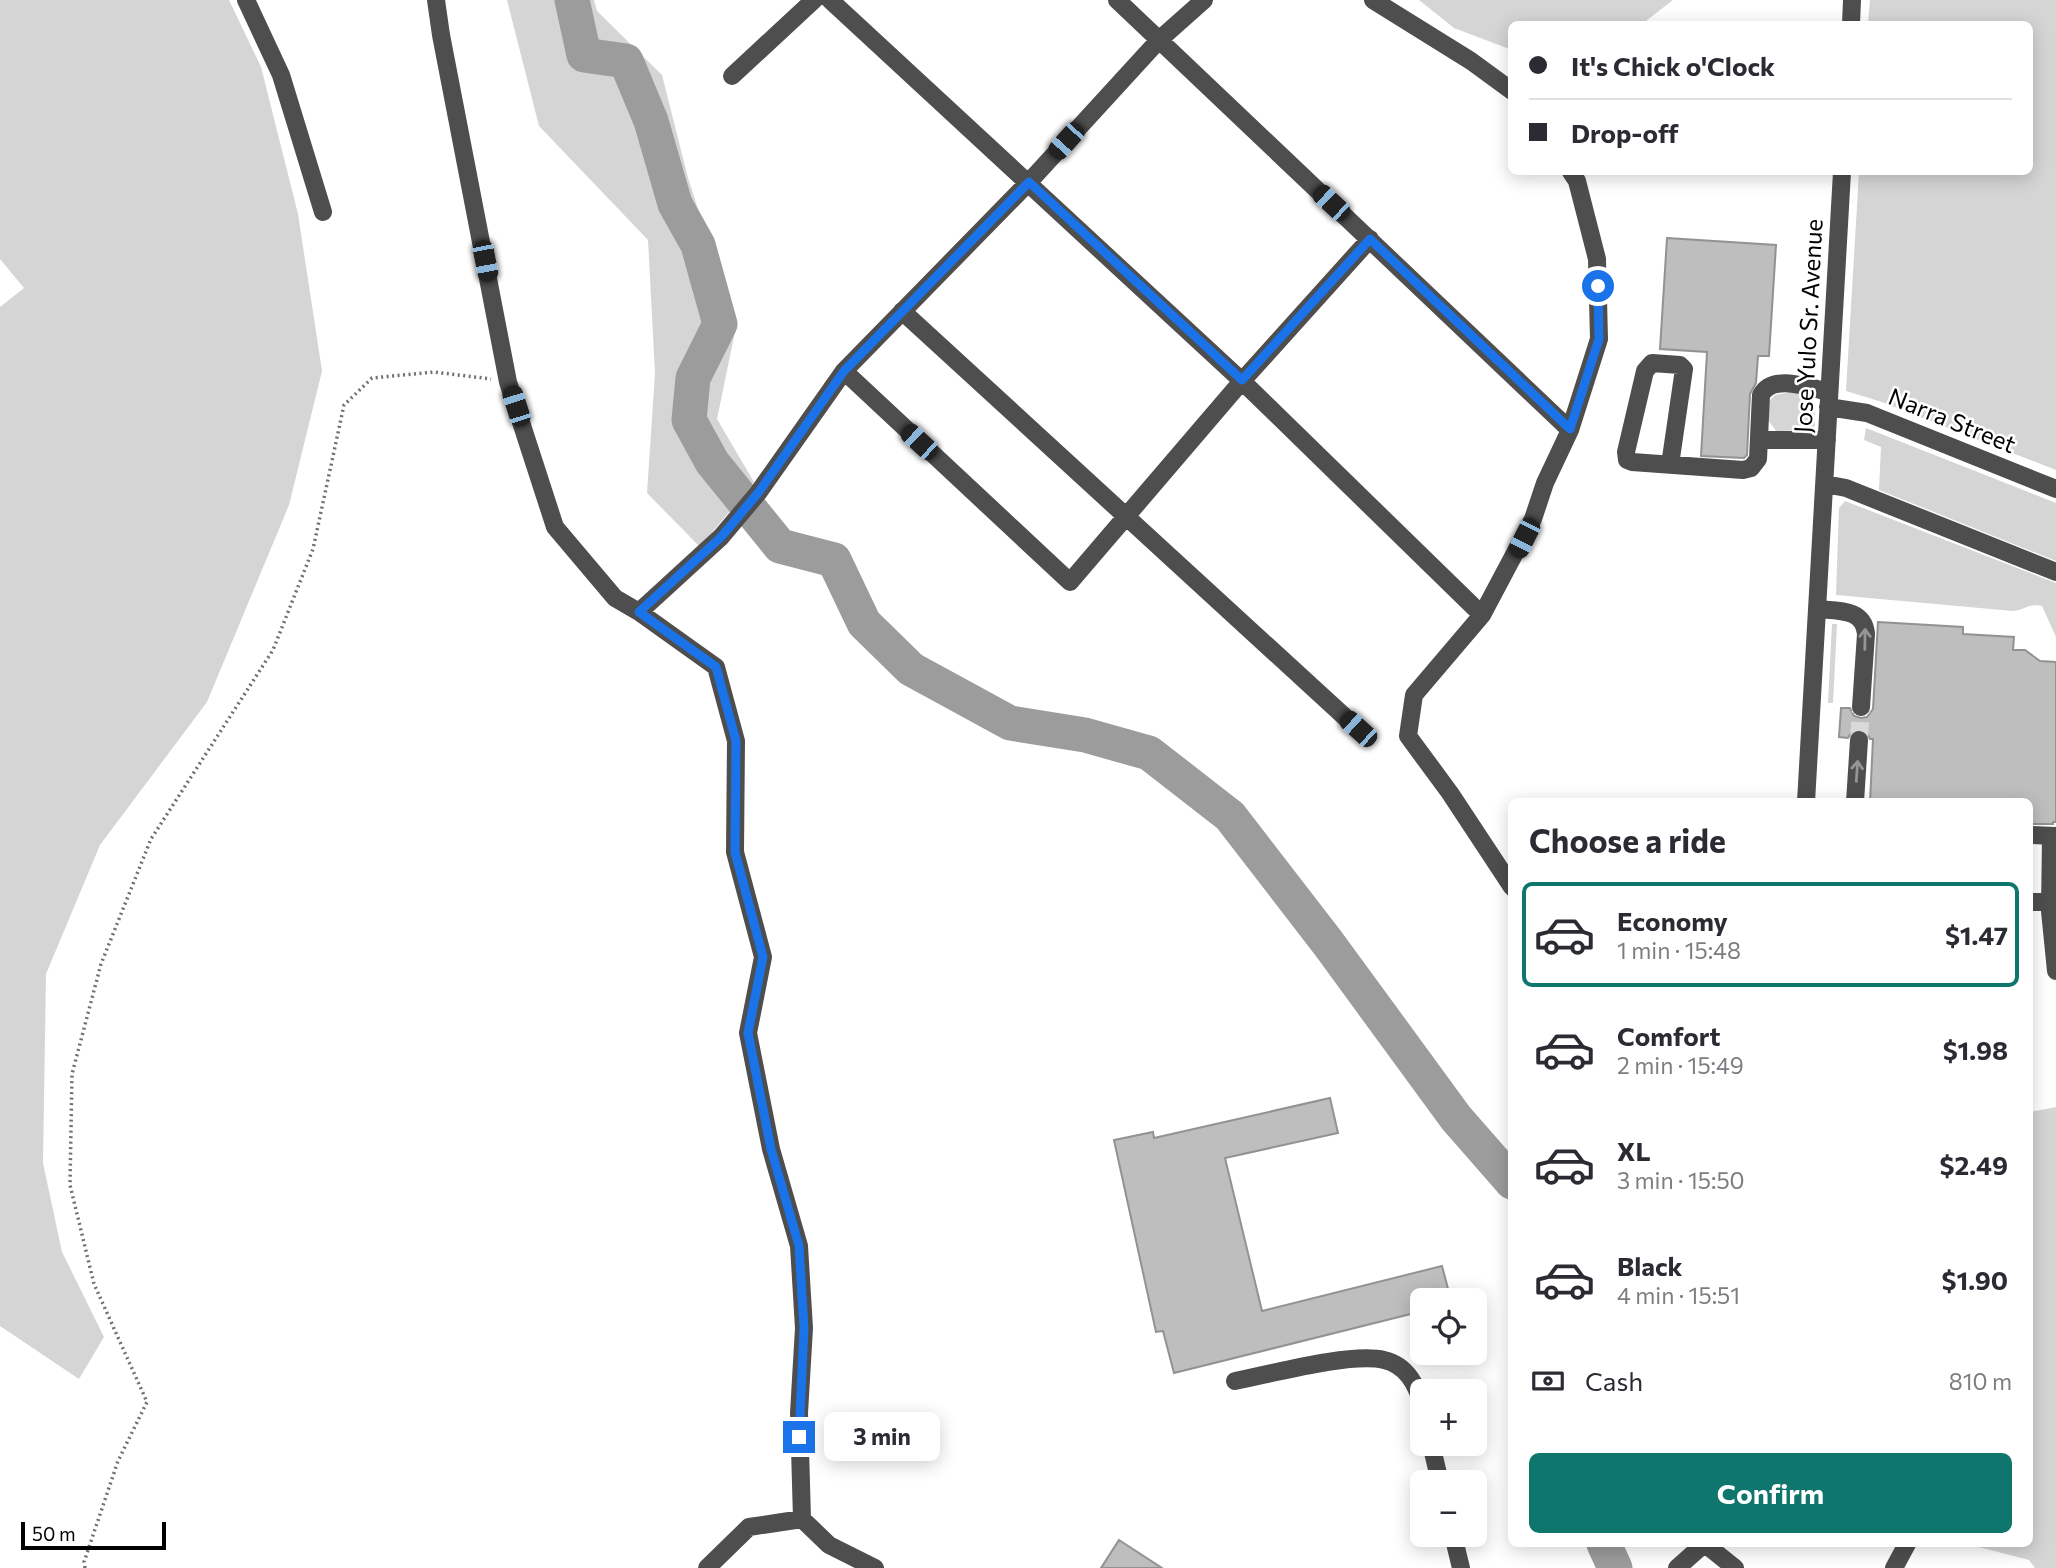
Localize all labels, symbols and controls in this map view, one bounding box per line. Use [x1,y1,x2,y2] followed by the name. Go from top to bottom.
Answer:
[1571,50,1775,81] text: It's Chick o'Clock
[1571,117,1678,148] text: Drop-off
[1045,118,1088,164] car
[1309,181,1354,225] car
[1787,218,1828,434] street label: Jose Yulo Sr. Avenue
[471,238,500,284] car
[1582,270,1614,302] route start
[1885,381,2021,458] street label: Narra Street
[500,383,533,429] car
[897,420,942,464] car
[1506,515,1543,561] car
[1858,628,1871,651] one-way arrow
[1336,707,1381,751] car
[1851,760,1864,783] one-way arrow
[1529,820,1726,860] text: Choose a ride
[1533,903,1596,966] icon: car
[1617,905,1728,936] text: Economy
[1945,919,2008,950] text: $1.47
[1617,936,1741,964] text: 1 min · 15:48
[1533,1018,1596,1081] icon: car
[1617,1020,1720,1051] text: Comfort
[1943,1034,2008,1065] text: $1.98
[1617,1051,1744,1079] text: 2 min · 15:49
[1533,1133,1596,1196] icon: car
[1617,1135,1651,1166] text: XL
[1940,1149,2008,1180] text: $2.49
[1617,1166,1745,1194] text: 3 min · 15:50
[1533,1248,1596,1311] icon: car
[1617,1250,1683,1281] text: Black
[1941,1264,2008,1295] text: $1.90
[1617,1281,1740,1309] text: 4 min · 15:51
[1410,1288,1487,1547] map controls
[1410,1288,1487,1365] button: locate
[1529,1362,1567,1400] icon: cash
[1585,1365,1643,1396] text: Cash
[1949,1367,2012,1395] text: 810 m
[1410,1379,1487,1456] button: +
[824,1412,939,1462] callout: 3 min
[783,1421,815,1453] route end
[853,1422,911,1450] text: 3 min
[1529,1453,2012,1533] button: Confirm
[1410,1470,1487,1547] button: −
[21,1519,166,1551] scale bar
[32,1522,76,1545] text: 50 m

